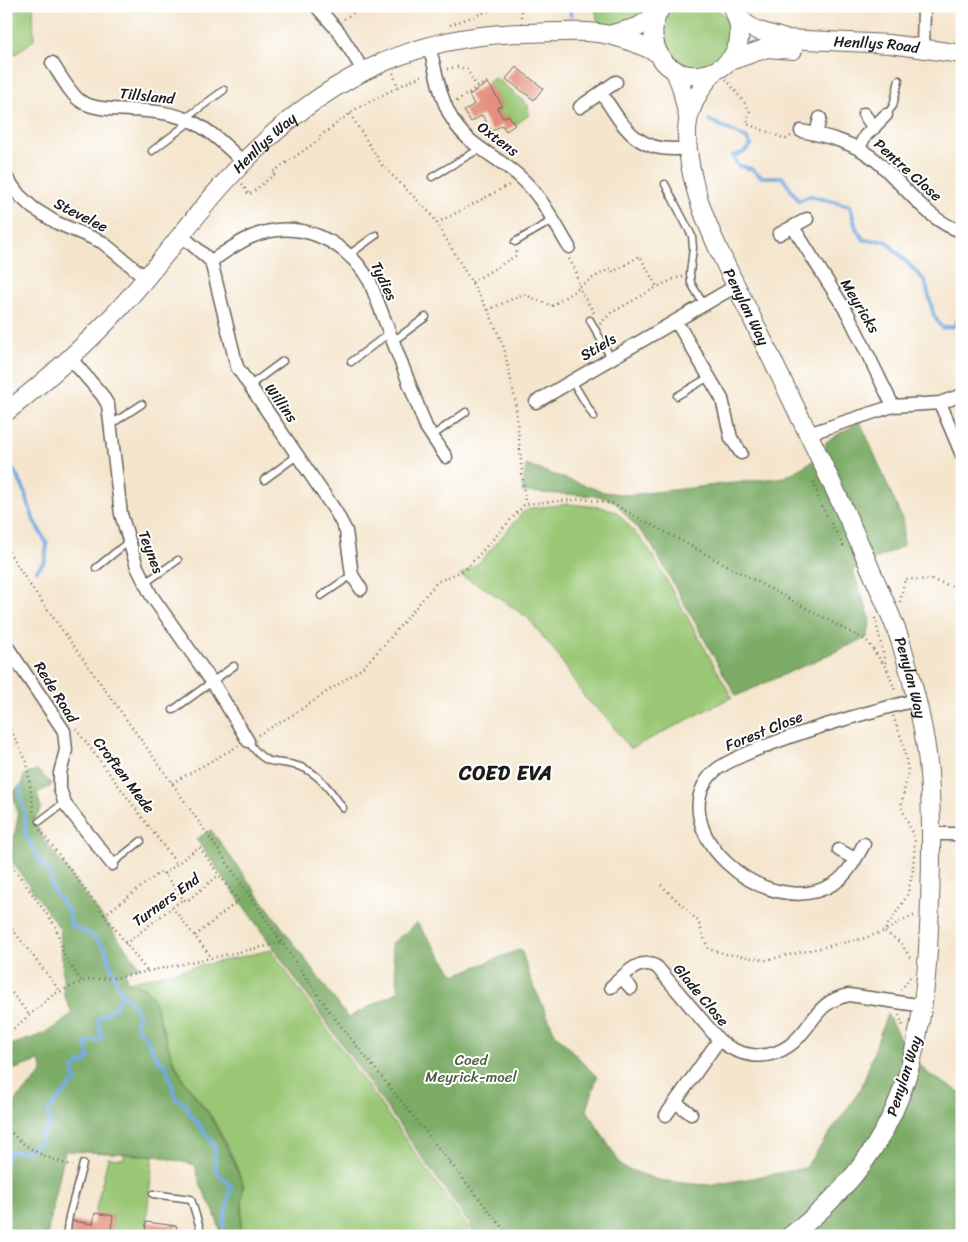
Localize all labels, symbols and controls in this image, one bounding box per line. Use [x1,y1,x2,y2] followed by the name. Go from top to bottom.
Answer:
[833,28,922,61] street label: Henllys Road
[118,80,177,112] street label: Tillsland
[226,106,303,180] street label: Henllys Way
[472,115,525,163] street label: Oxtens
[868,132,948,208] street label: Pentre Close
[49,190,113,240] street label: Stevelee
[364,257,405,306] street label: Tydies
[716,264,776,350] street label: Penylan Way
[833,273,887,339] street label: Meyricks
[575,326,622,368] street label: Stiels
[258,378,304,428] street label: Willins
[131,527,171,578] street label: Teynes
[887,633,933,721] street label: Penylan Way
[27,656,86,729] street label: Rede Road
[721,703,807,758] street label: Forest Close
[86,731,162,819] street label: Croften Mede
[458,756,553,791] district label: COED EVA
[127,866,206,934] street label: Turners End
[667,957,736,1033] street label: Glade Close
[879,1032,929,1120] street label: Penylan Way
[425,1047,517,1090] park label: Coed Meyrick-moel

